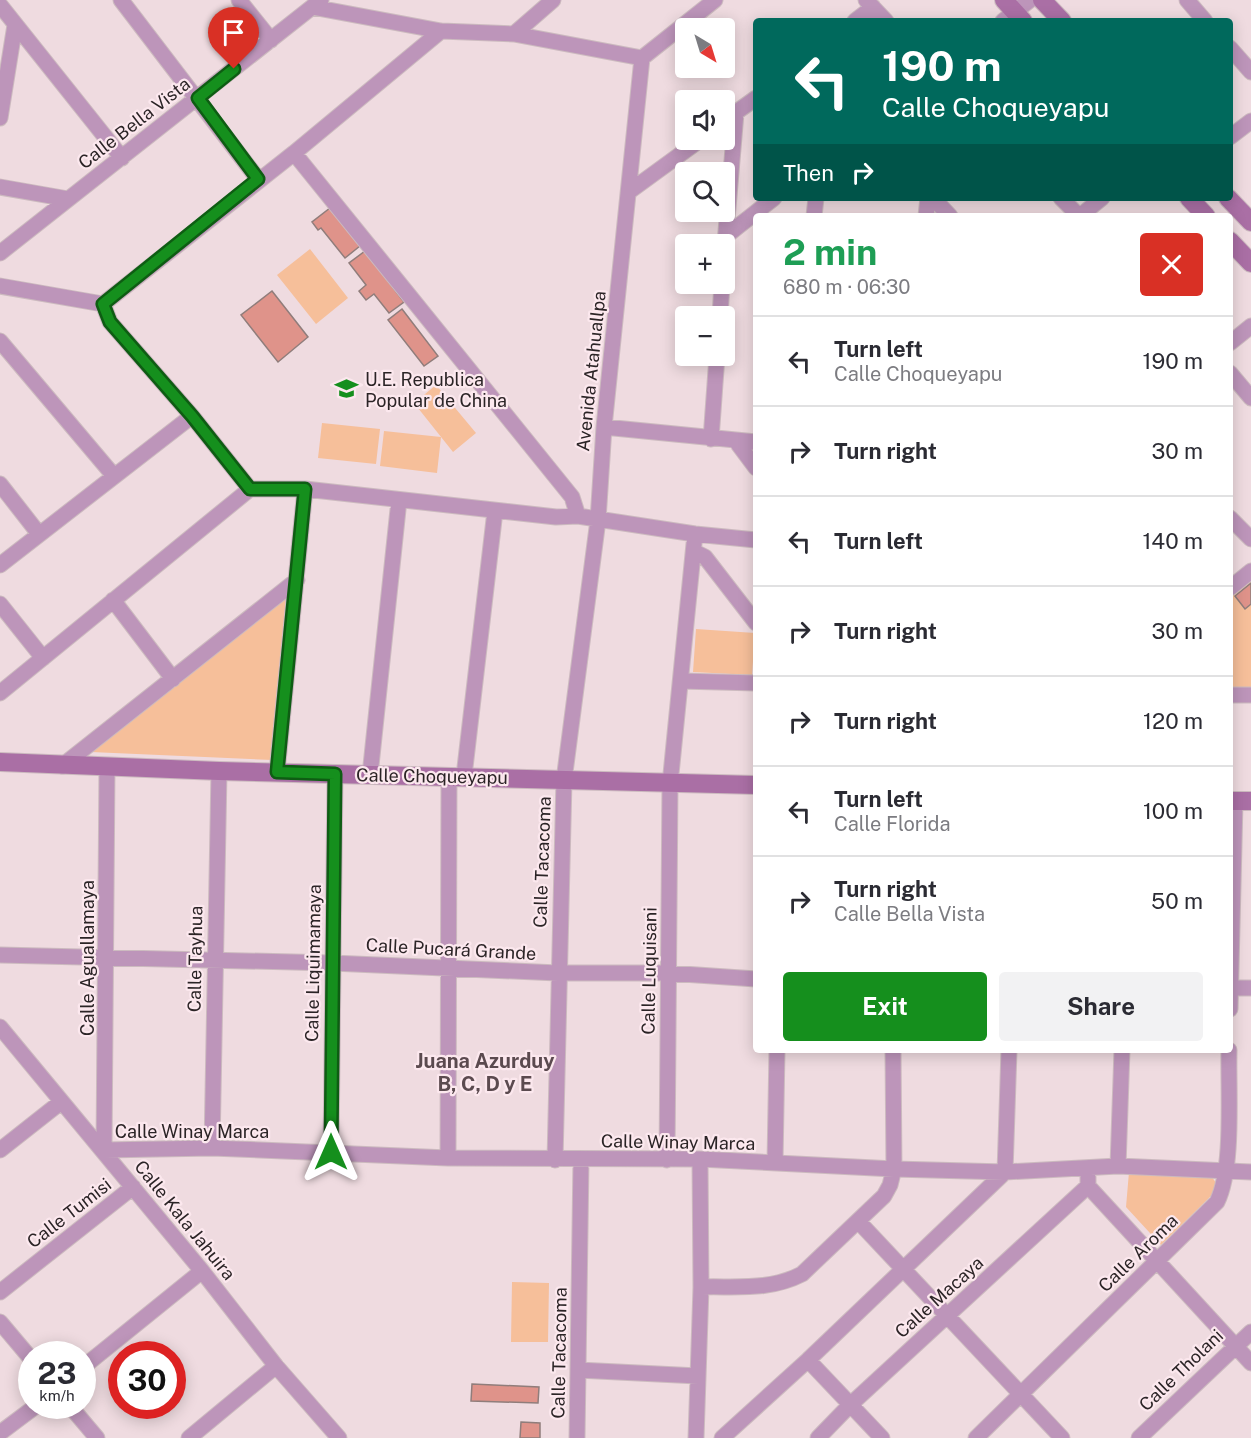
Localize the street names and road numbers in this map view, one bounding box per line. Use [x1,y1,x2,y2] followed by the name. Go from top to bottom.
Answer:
[74,73,194,173] street label: Calle Bella Vista
[572,290,610,452] street label: Avenida Atahuallpa
[356,764,508,788] street label: Calle Choqueyapu
[529,796,555,928] street label: Calle Tacacoma
[77,880,98,1036] street label: Calle Aguallamaya
[301,884,325,1042] street label: Calle Liquimamaya
[184,906,206,1012] street label: Calle Tayhua
[637,907,661,1035] street label: Calle Luquisani
[365,934,537,964] street label: Calle Pucará Grande
[115,1121,269,1142] street label: Calle Winay Marca
[601,1130,755,1154] street label: Calle Winay Marca
[130,1156,240,1284] street label: Calle Kala Jahuira
[23,1174,115,1252] street label: Calle Tumisi
[1094,1210,1182,1296] street label: Calle Aroma
[891,1252,987,1342] street label: Calle Macaya
[547,1287,571,1419] street label: Calle Tacacoma
[1135,1325,1227,1415] street label: Calle Tholani

